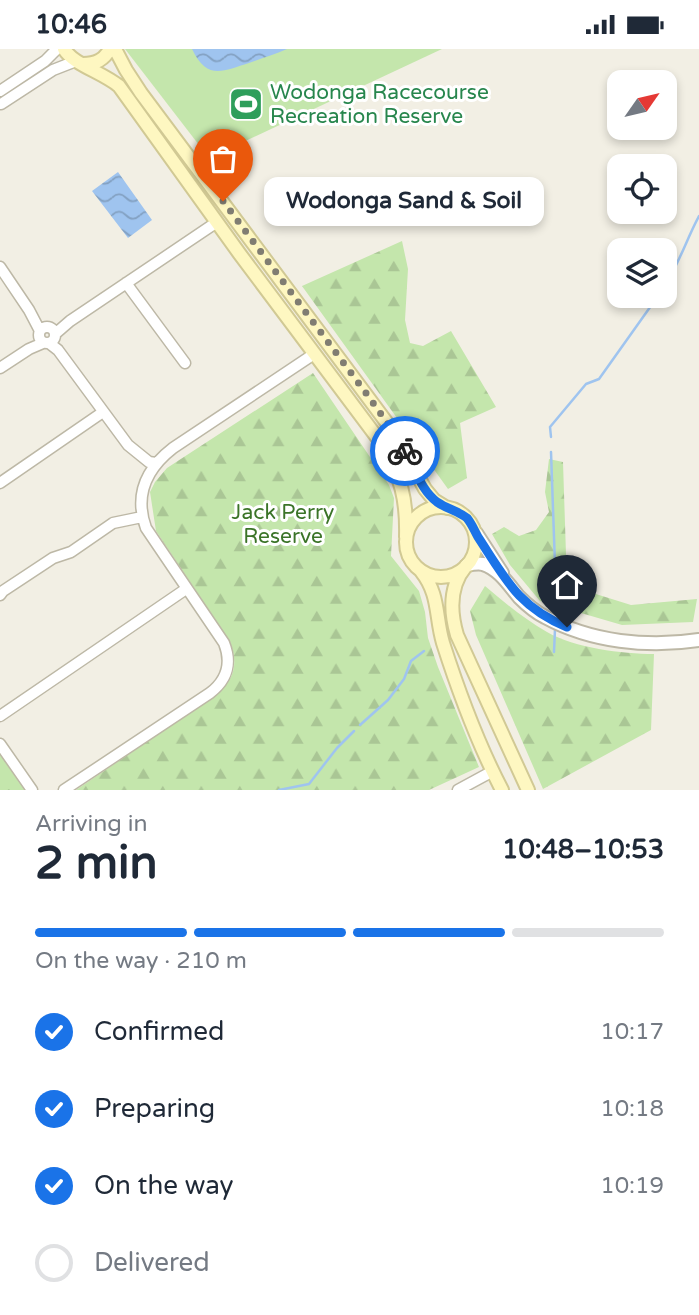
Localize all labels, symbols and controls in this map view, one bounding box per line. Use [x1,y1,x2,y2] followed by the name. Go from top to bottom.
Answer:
[35,9,107,40] text: 10:46
[607,70,677,140] north arrow
[607,70,677,308] map controls
[270,80,489,129] place label: Wodonga Racecourse Recreation Reserve
[227,85,265,123] sports icon: Wodonga Racecourse Recreation Reserve
[193,129,253,201] pin
[204,140,242,178] icon: bag
[607,154,677,224] button: locate
[265,177,545,225] callout: Wodonga Sand & Soil
[286,187,522,215] text: Wodonga Sand & Soil
[607,238,677,308] button: layers
[370,416,440,486] courier
[386,432,424,470] icon: bike
[232,500,334,549] park label: Jack Perry Reserve
[537,555,597,627] pin
[548,566,586,604] icon: home
[35,810,148,838] text: Arriving in
[502,834,664,865] text: 10:48–10:53
[35,836,158,891] text: 2 min
[35,947,247,975] text: On the way · 210 m
[35,1013,73,1051] icon: check
[94,1016,224,1047] text: Confirmed
[600,1018,664,1046] text: 10:17
[35,1090,73,1128] icon: check
[94,1093,215,1124] text: Preparing
[600,1095,664,1123] text: 10:18
[35,1167,73,1205] icon: check
[94,1170,234,1201] text: On the way
[600,1172,664,1200] text: 10:19
[94,1247,210,1278] text: Delivered

